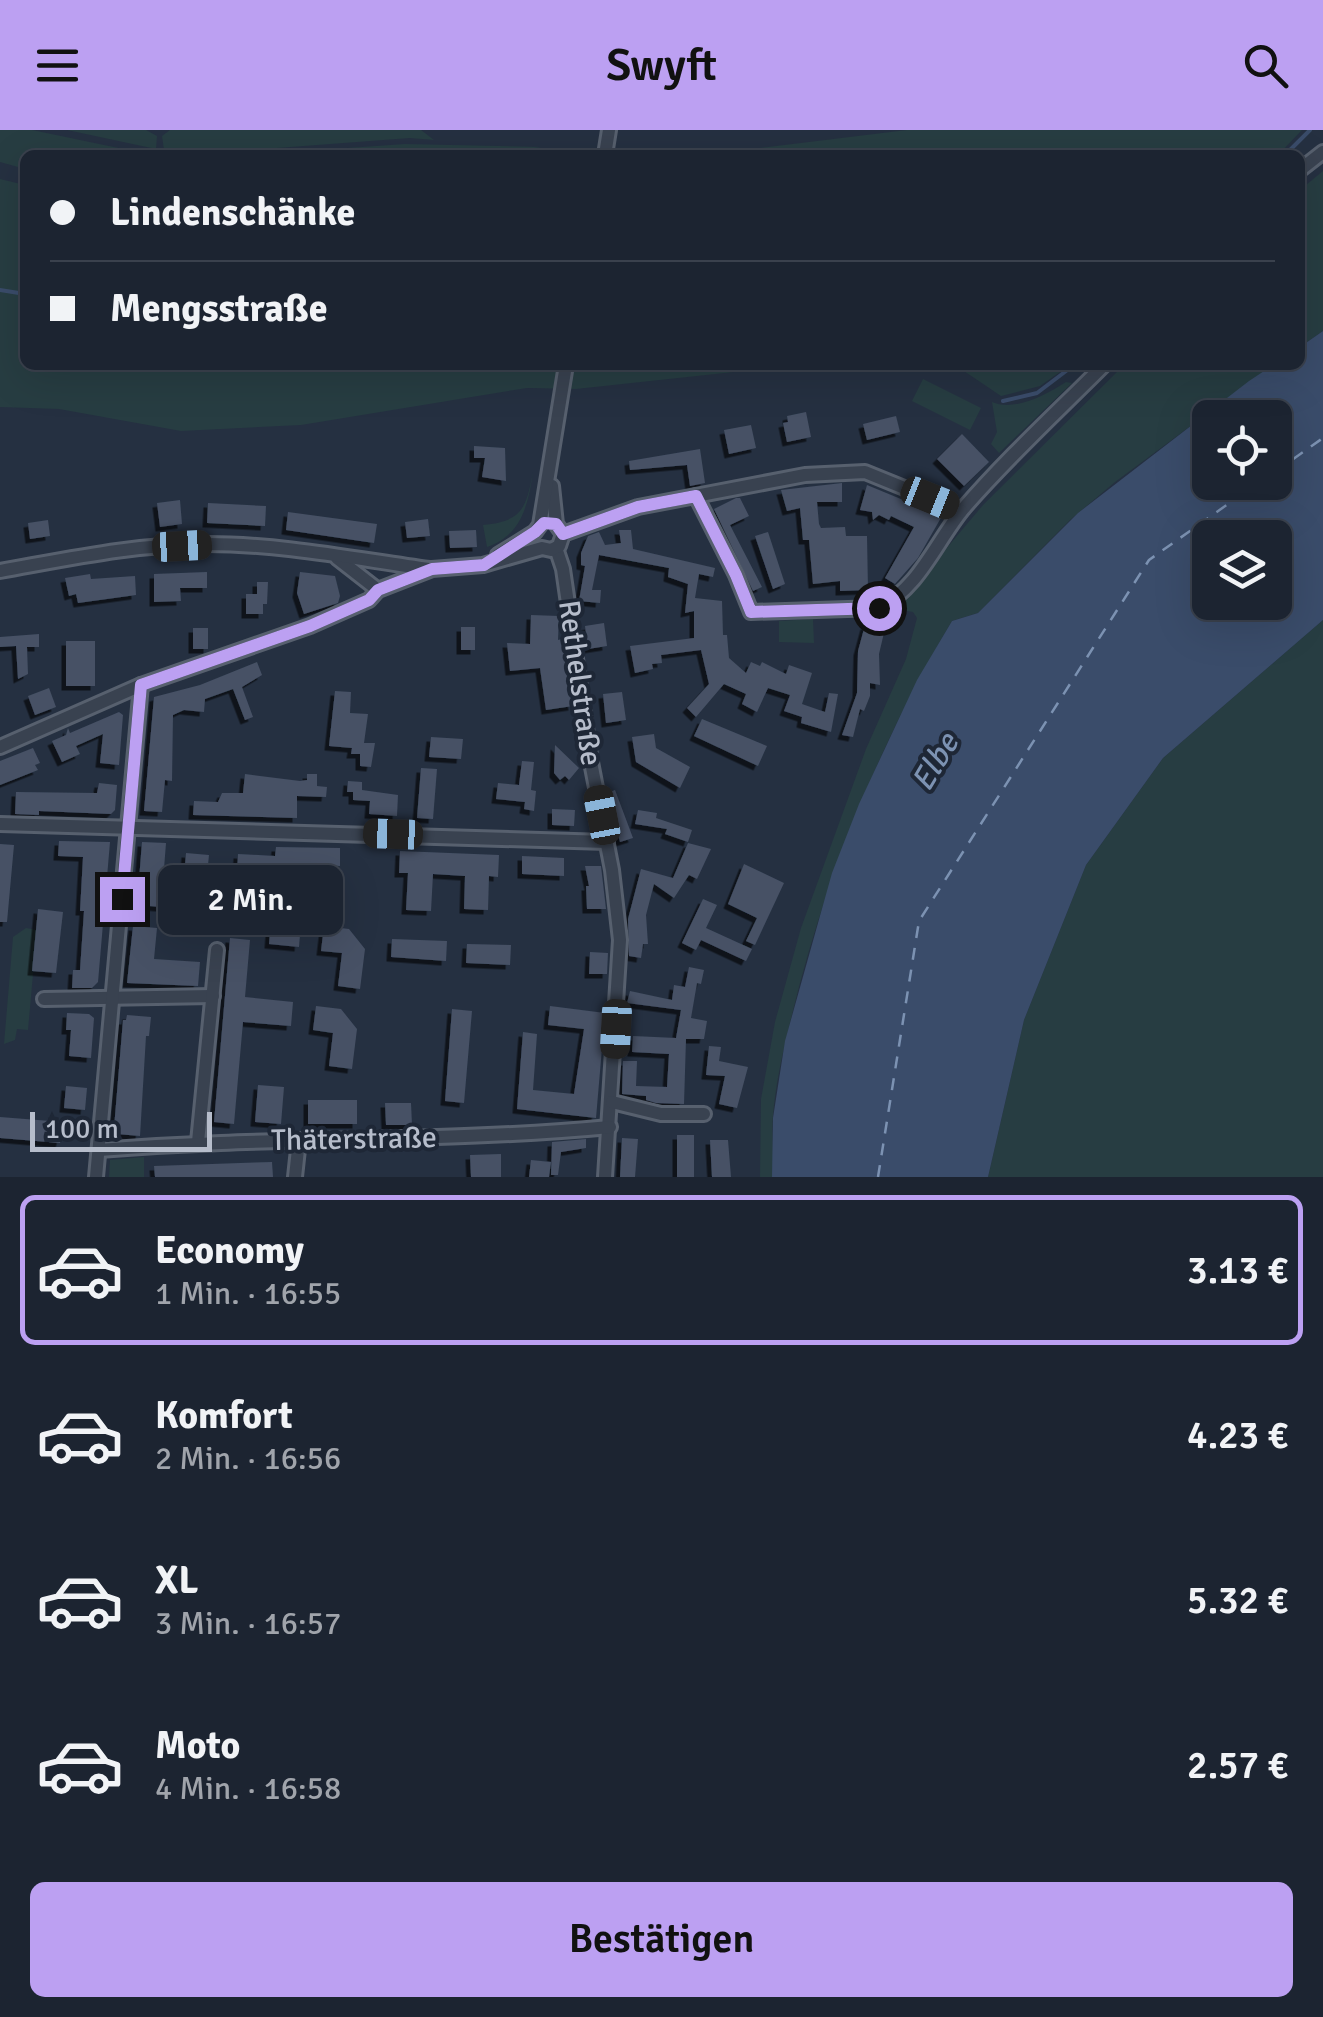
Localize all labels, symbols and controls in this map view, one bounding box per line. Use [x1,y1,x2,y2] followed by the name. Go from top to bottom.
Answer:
[30,38,85,93] icon: menu
[606,38,717,93] text: Swyft
[1238,38,1293,93] icon: search
[110,189,355,236] text: Lindenschänke
[110,285,328,332] text: Mengsstraße
[1192,400,1292,620] map controls
[1192,400,1292,500] button: locate
[897,473,963,523] car
[1192,520,1292,620] button: layers
[151,529,213,563] car
[857,586,902,631] route start
[550,598,610,768] street label: Rethelstraße
[903,724,968,798] water label: Elbe
[582,783,622,847] car
[362,818,424,850] car
[157,864,342,934] callout: 2 Min.
[100,877,145,922] route end
[207,880,294,919] text: 2 Min.
[599,998,633,1060] car
[30,1107,212,1151] scale bar
[45,1112,119,1146] text: 100 m
[271,1119,437,1159] street label: Thäterstraße
[35,1225,125,1315] icon: car
[155,1227,304,1274] text: Economy
[1187,1247,1288,1294] text: 3.13 €
[155,1274,341,1313] text: 1 Min. · 16:55
[35,1390,125,1480] icon: car
[155,1392,293,1439] text: Komfort
[1187,1412,1288,1459] text: 4.23 €
[155,1439,341,1478] text: 2 Min. · 16:56
[35,1555,125,1645] icon: car
[155,1557,198,1604] text: XL
[1187,1577,1288,1624] text: 5.32 €
[155,1604,341,1643] text: 3 Min. · 16:57
[35,1720,125,1810] icon: car
[155,1722,240,1769] text: Moto
[1187,1742,1288,1789] text: 2.57 €
[155,1769,341,1808] text: 4 Min. · 16:58
[30,1882,1293,1997] button: Bestätigen

